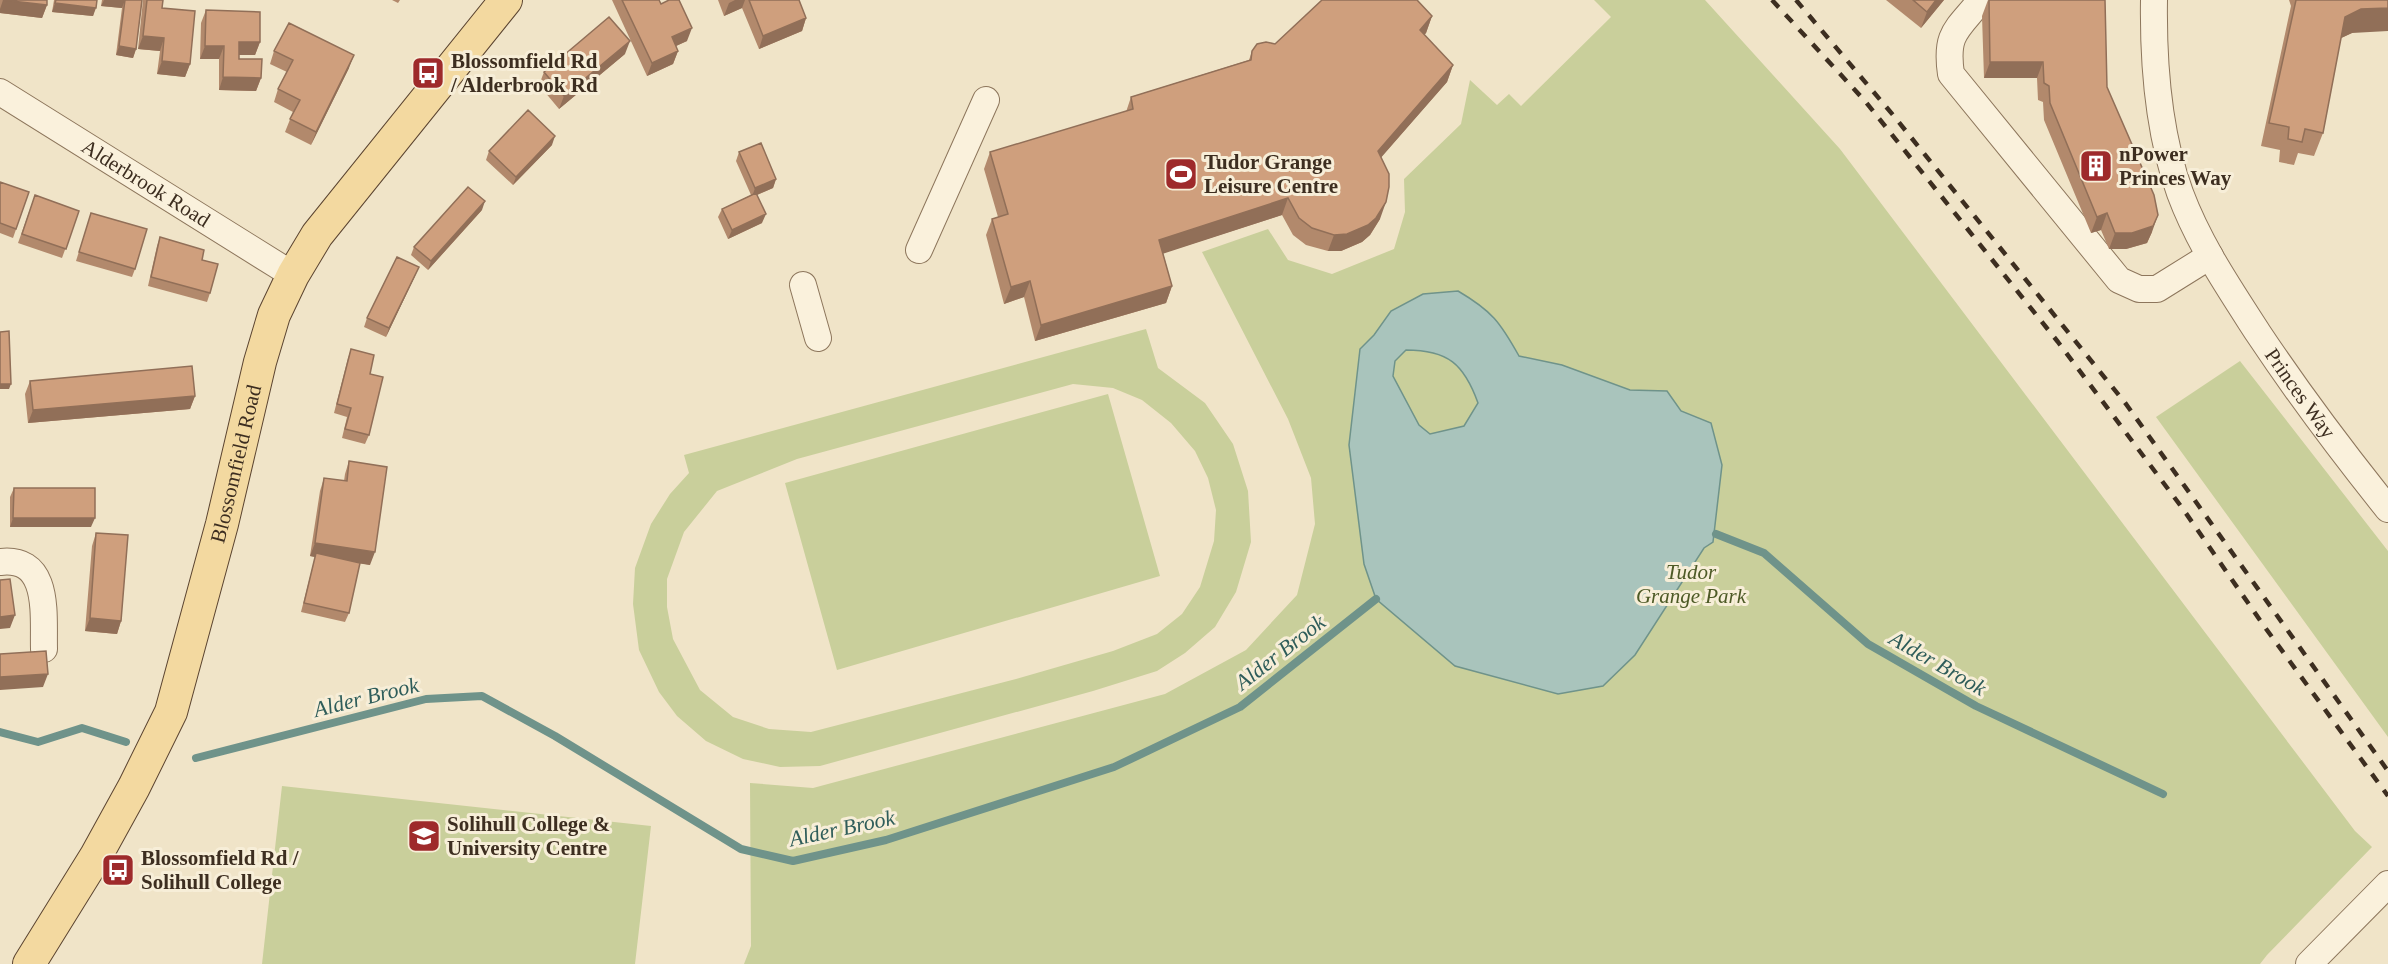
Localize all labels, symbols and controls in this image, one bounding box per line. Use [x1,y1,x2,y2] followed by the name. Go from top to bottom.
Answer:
[450,49,598,97] place label: Blossomfield Rd / Alderbrook Rd
[410,55,446,91] bus stop icon: Blossomfield Rd / Alderbrook Rd
[77,134,215,232] street label: Alderbrook Road
[2119,142,2232,190] place label: nPower Princes Way
[2078,148,2114,184] building icon: nPower Princes Way
[1204,150,1338,198] place label: Tudor Grange Leisure Centre
[1163,156,1199,192] sports icon: Tudor Grange Leisure Centre
[2260,344,2341,443] street label: Princes Way
[205,382,266,546] street label: Blossomfield Road
[1636,560,1747,608] park label: Tudor Grange Park
[1228,608,1331,696] water label: Alder Brook
[1884,624,1992,701] water label: Alder Brook
[309,672,422,723] water label: Alder Brook
[785,804,898,852] water label: Alder Brook
[447,812,610,860] place label: Solihull College & University Centre
[406,818,442,854] school or university icon: Solihull College & University Centre
[141,846,300,894] place label: Blossomfield Rd / Solihull College
[100,852,136,888] bus stop icon: Blossomfield Rd / Solihull College

